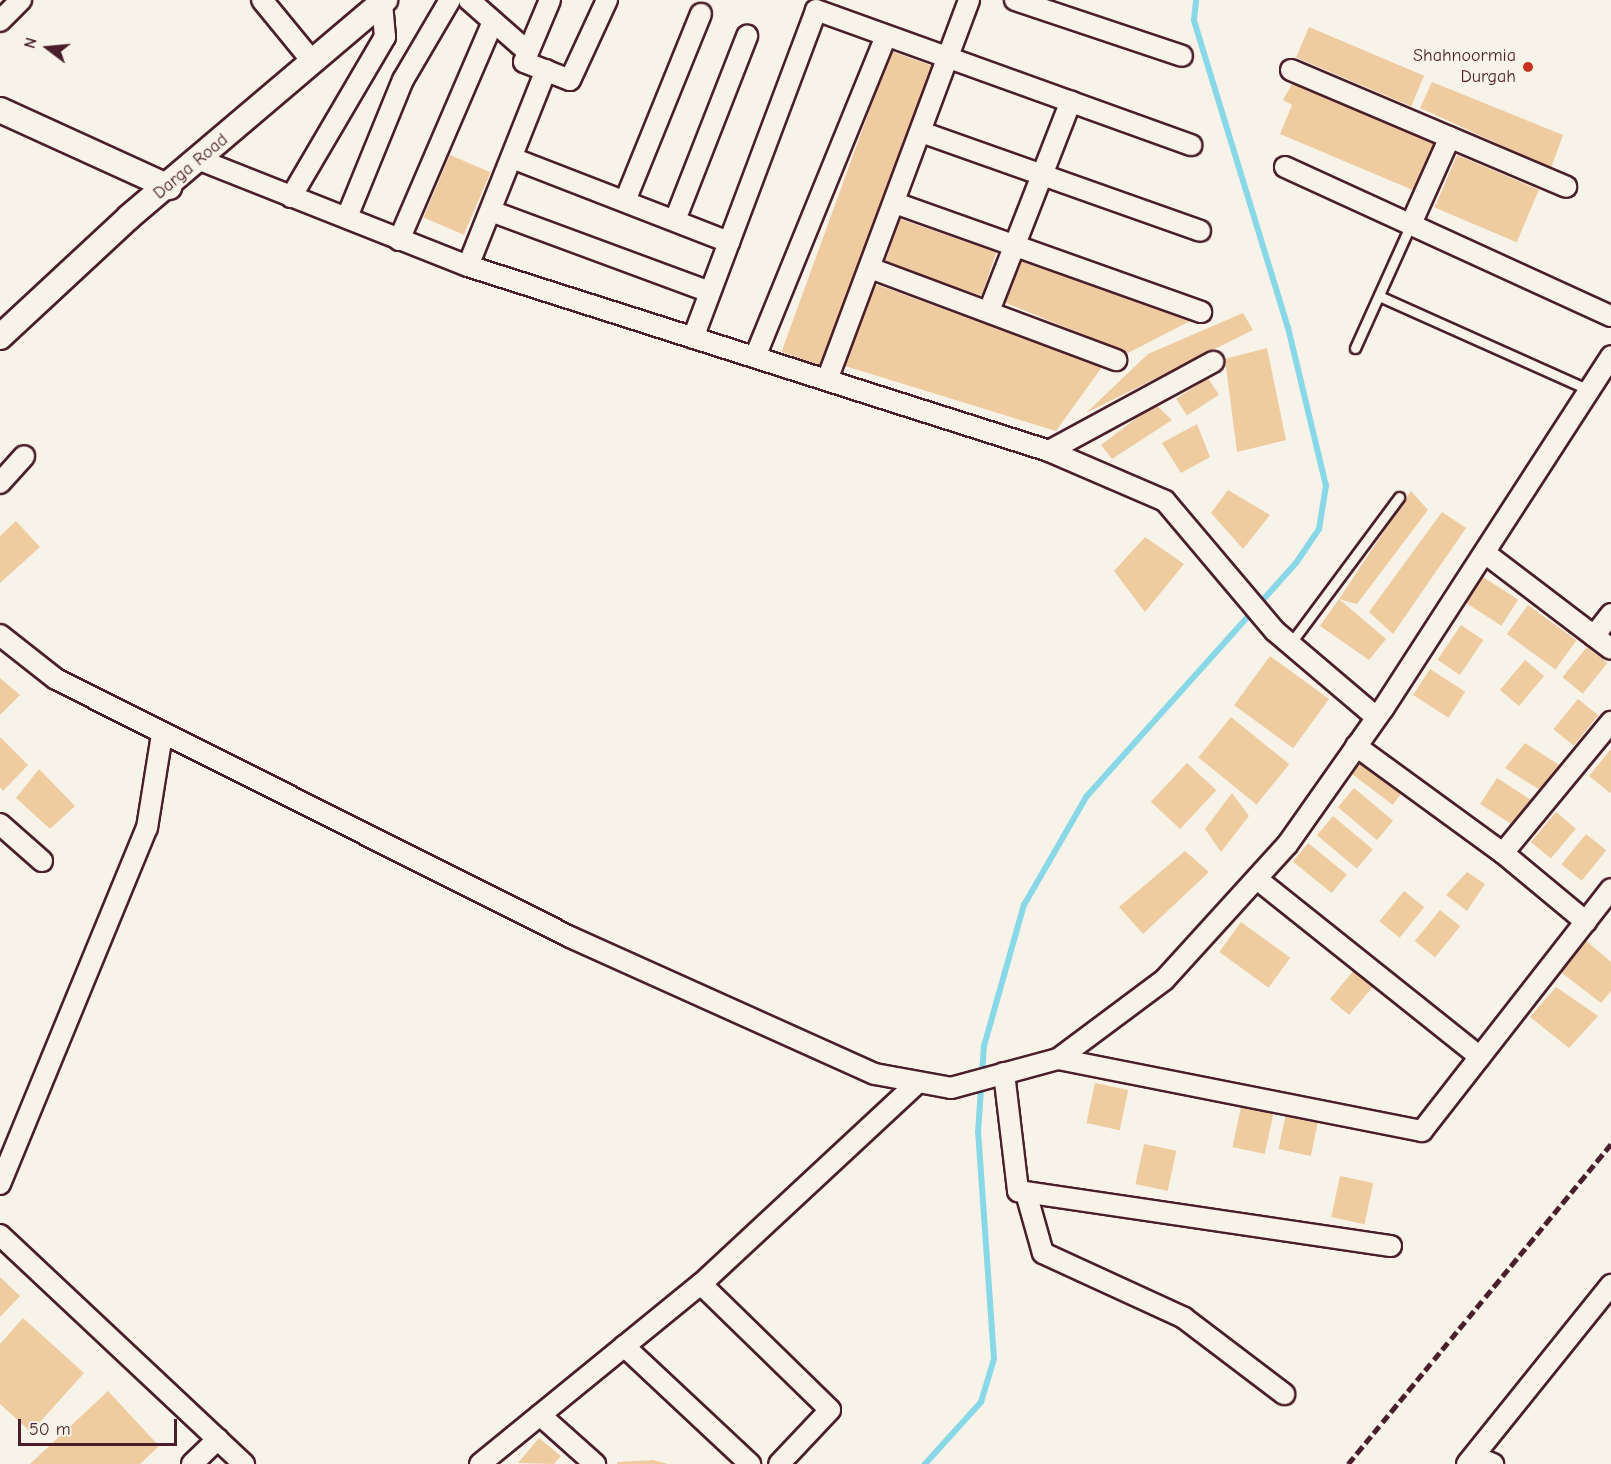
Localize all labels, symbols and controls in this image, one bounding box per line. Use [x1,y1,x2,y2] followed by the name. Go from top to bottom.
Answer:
[18,18,78,78] north arrow
[21,36,41,51] text: N
[1413,46,1516,88] place label: Shahnoormia Durgah
[1521,60,1535,74] marker: Shahnoormia Durgah
[149,130,233,204] street label: Darga Road
[21,1407,180,1445] scale bar
[29,1419,71,1440] text: 50 m

